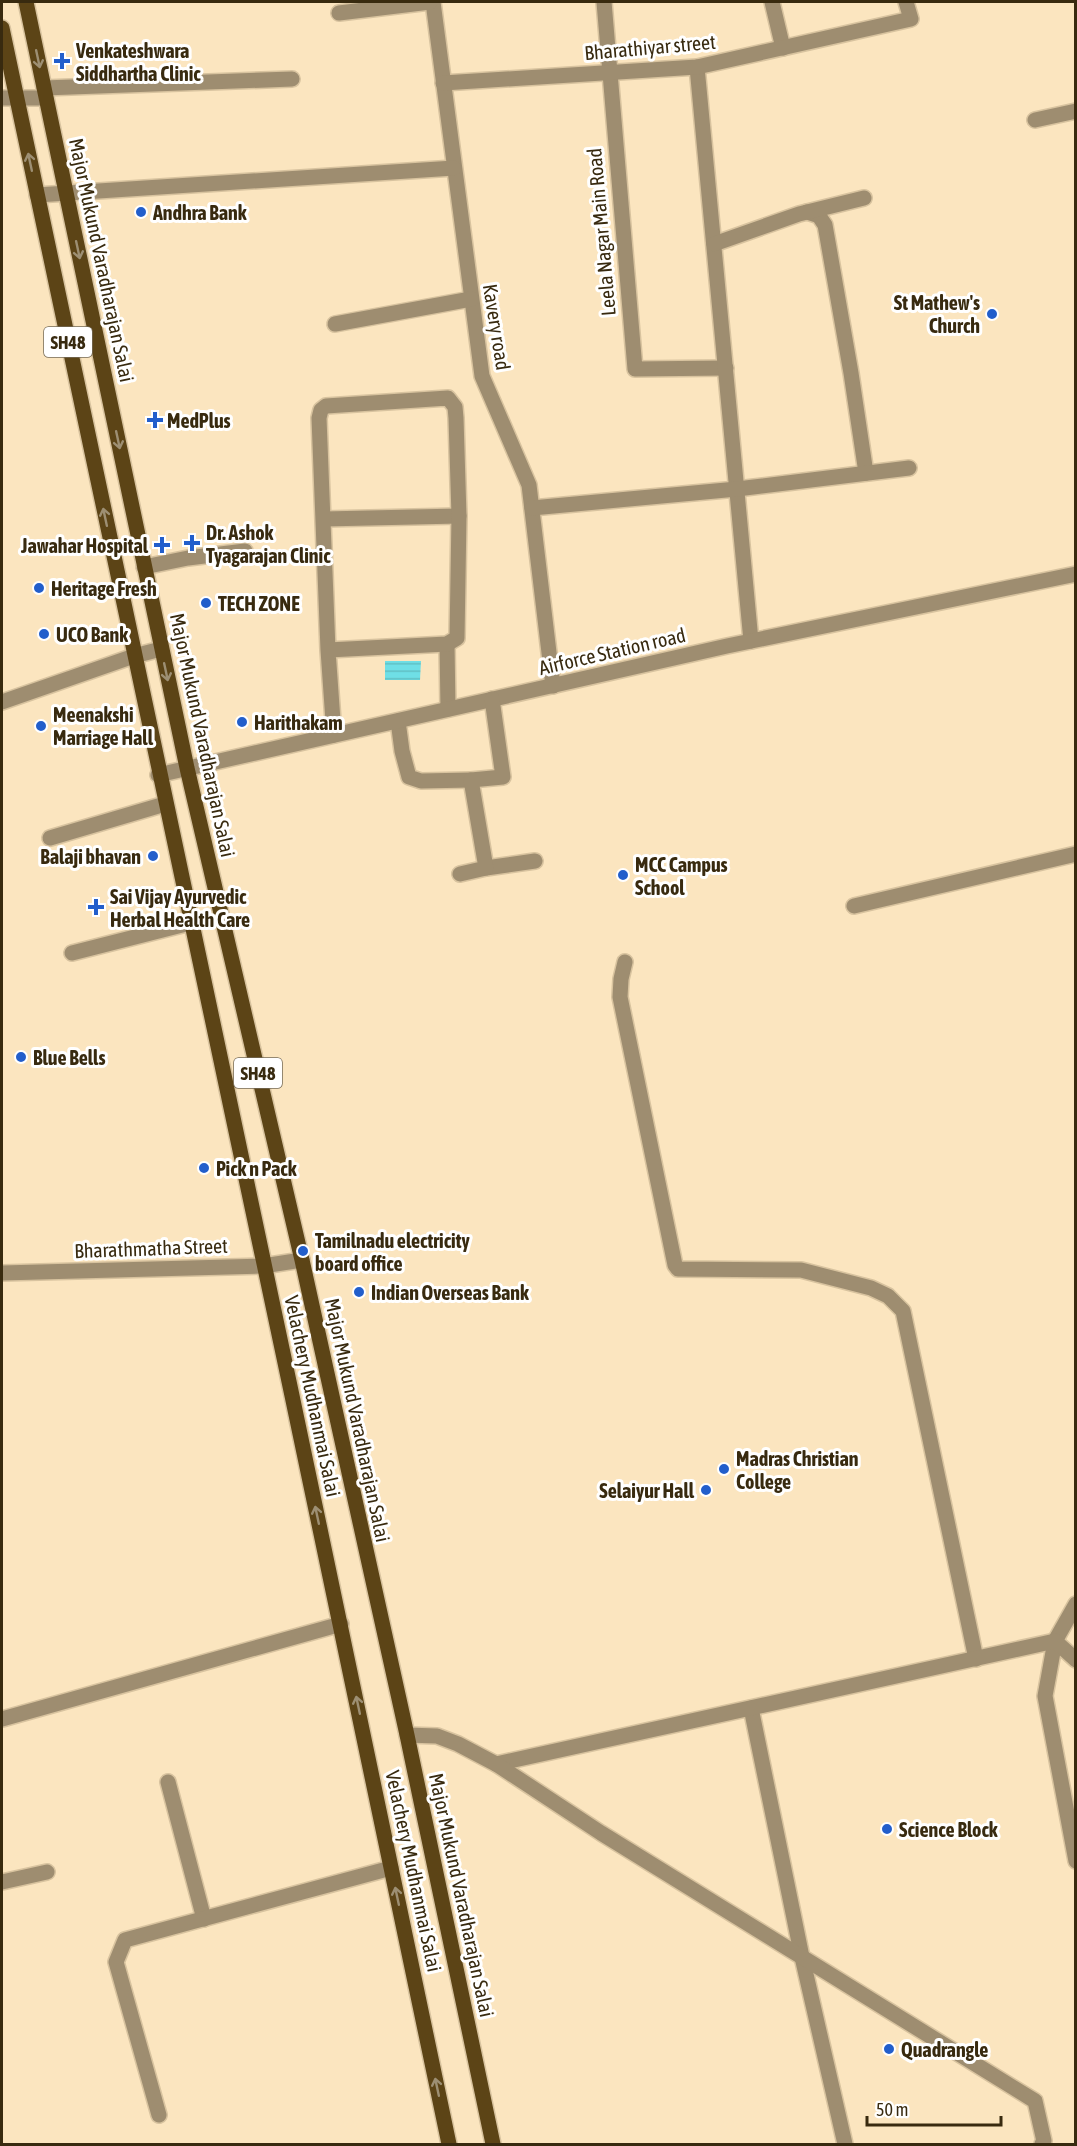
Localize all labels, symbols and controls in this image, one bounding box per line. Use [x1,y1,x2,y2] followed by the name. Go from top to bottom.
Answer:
[583,30,717,64] street label: Bharathiyar street
[75,39,201,85] place label: Venkateshwara Siddhartha Clinic
[33,48,44,68] one-way arrow
[53,52,71,70] marker: Venkateshwara Siddhartha Clinic
[65,136,139,384] street label: Major Mukund Varadharajan Salai
[582,147,620,317] street label: Leela Nagar Main Road
[24,152,35,172] one-way arrow
[152,201,247,224] place label: Andhra Bank
[134,205,148,219] marker: Andhra Bank
[73,239,84,259] one-way arrow
[479,282,515,372] street label: Kavery road
[894,291,980,337] place label: St Mathew's Church
[985,307,999,321] marker: St Mathew's Church
[44,327,92,357] road number: SH48
[167,409,231,432] place label: MedPlus
[148,413,162,427] marker: MedPlus
[113,430,124,450] one-way arrow
[99,508,110,527] one-way arrow
[206,521,331,567] place label: Dr. Ashok Tyagarajan Clinic
[20,534,149,557] place label: Jawahar Hospital
[183,534,201,552] marker: Dr. Ashok Tyagarajan Clinic
[153,536,171,554] marker: Jawahar Hospital
[51,577,157,600] place label: Heritage Fresh
[32,581,46,595] marker: Heritage Fresh
[218,592,300,615] place label: TECH ZONE
[199,596,213,610] marker: TECH ZONE
[166,611,240,859] street label: Major Mukund Varadharajan Salai
[56,623,128,646] place label: UCO Bank
[536,623,688,679] street label: Airforce Station road
[37,627,51,641] marker: UCO Bank
[161,663,173,682] one-way arrow
[53,703,154,749] place label: Meenakshi Marriage Hall
[254,711,343,734] place label: Harithakam
[235,715,249,729] marker: Harithakam
[34,719,48,733] marker: Meenakshi Marriage Hall
[40,845,141,868] place label: Balaji bhavan
[146,849,160,863] marker: Balaji bhavan
[635,853,728,899] place label: MCC Campus School
[616,868,630,882] marker: MCC Campus School
[110,885,250,931] place label: Sai Vijay Ayurvedic Herbal Health Care
[87,898,105,916] marker: Sai Vijay Ayurvedic Herbal Health Care
[33,1046,105,1069] place label: Blue Bells
[14,1050,28,1064] marker: Blue Bells
[234,1058,282,1088] road number: SH48
[216,1157,297,1180] place label: Pick n Pack
[197,1161,211,1175] marker: Pick n Pack
[315,1229,470,1275] place label: Tamilnadu electricity board office
[74,1234,229,1262] street label: Bharathmatha Street
[296,1244,310,1258] marker: Tamilnadu electricity board office
[371,1281,529,1304] place label: Indian Overseas Bank
[352,1285,366,1299] marker: Indian Overseas Bank
[280,1293,346,1499] street label: Velachery Mudhanmai Salai
[321,1296,395,1544] street label: Major Mukund Varadharajan Salai
[736,1447,858,1493] place label: Madras Christian College
[717,1462,731,1476] marker: Madras Christian College
[599,1479,695,1502] place label: Selaiyur Hall
[699,1483,713,1497] marker: Selaiyur Hall
[311,1505,323,1524] one-way arrow
[352,1696,363,1716] one-way arrow
[381,1768,447,1974] street label: Velachery Mudhanmai Salai
[425,1771,499,2019] street label: Major Mukund Varadharajan Salai
[899,1818,998,1841] place label: Science Block
[880,1822,894,1836] marker: Science Block
[391,1887,402,1907] one-way arrow
[901,2038,988,2061] place label: Quadrangle
[882,2042,896,2056] marker: Quadrangle
[431,2078,442,2097] one-way arrow
[867,2089,1000,2127] scale bar
[876,2099,908,2120] text: 50 m

